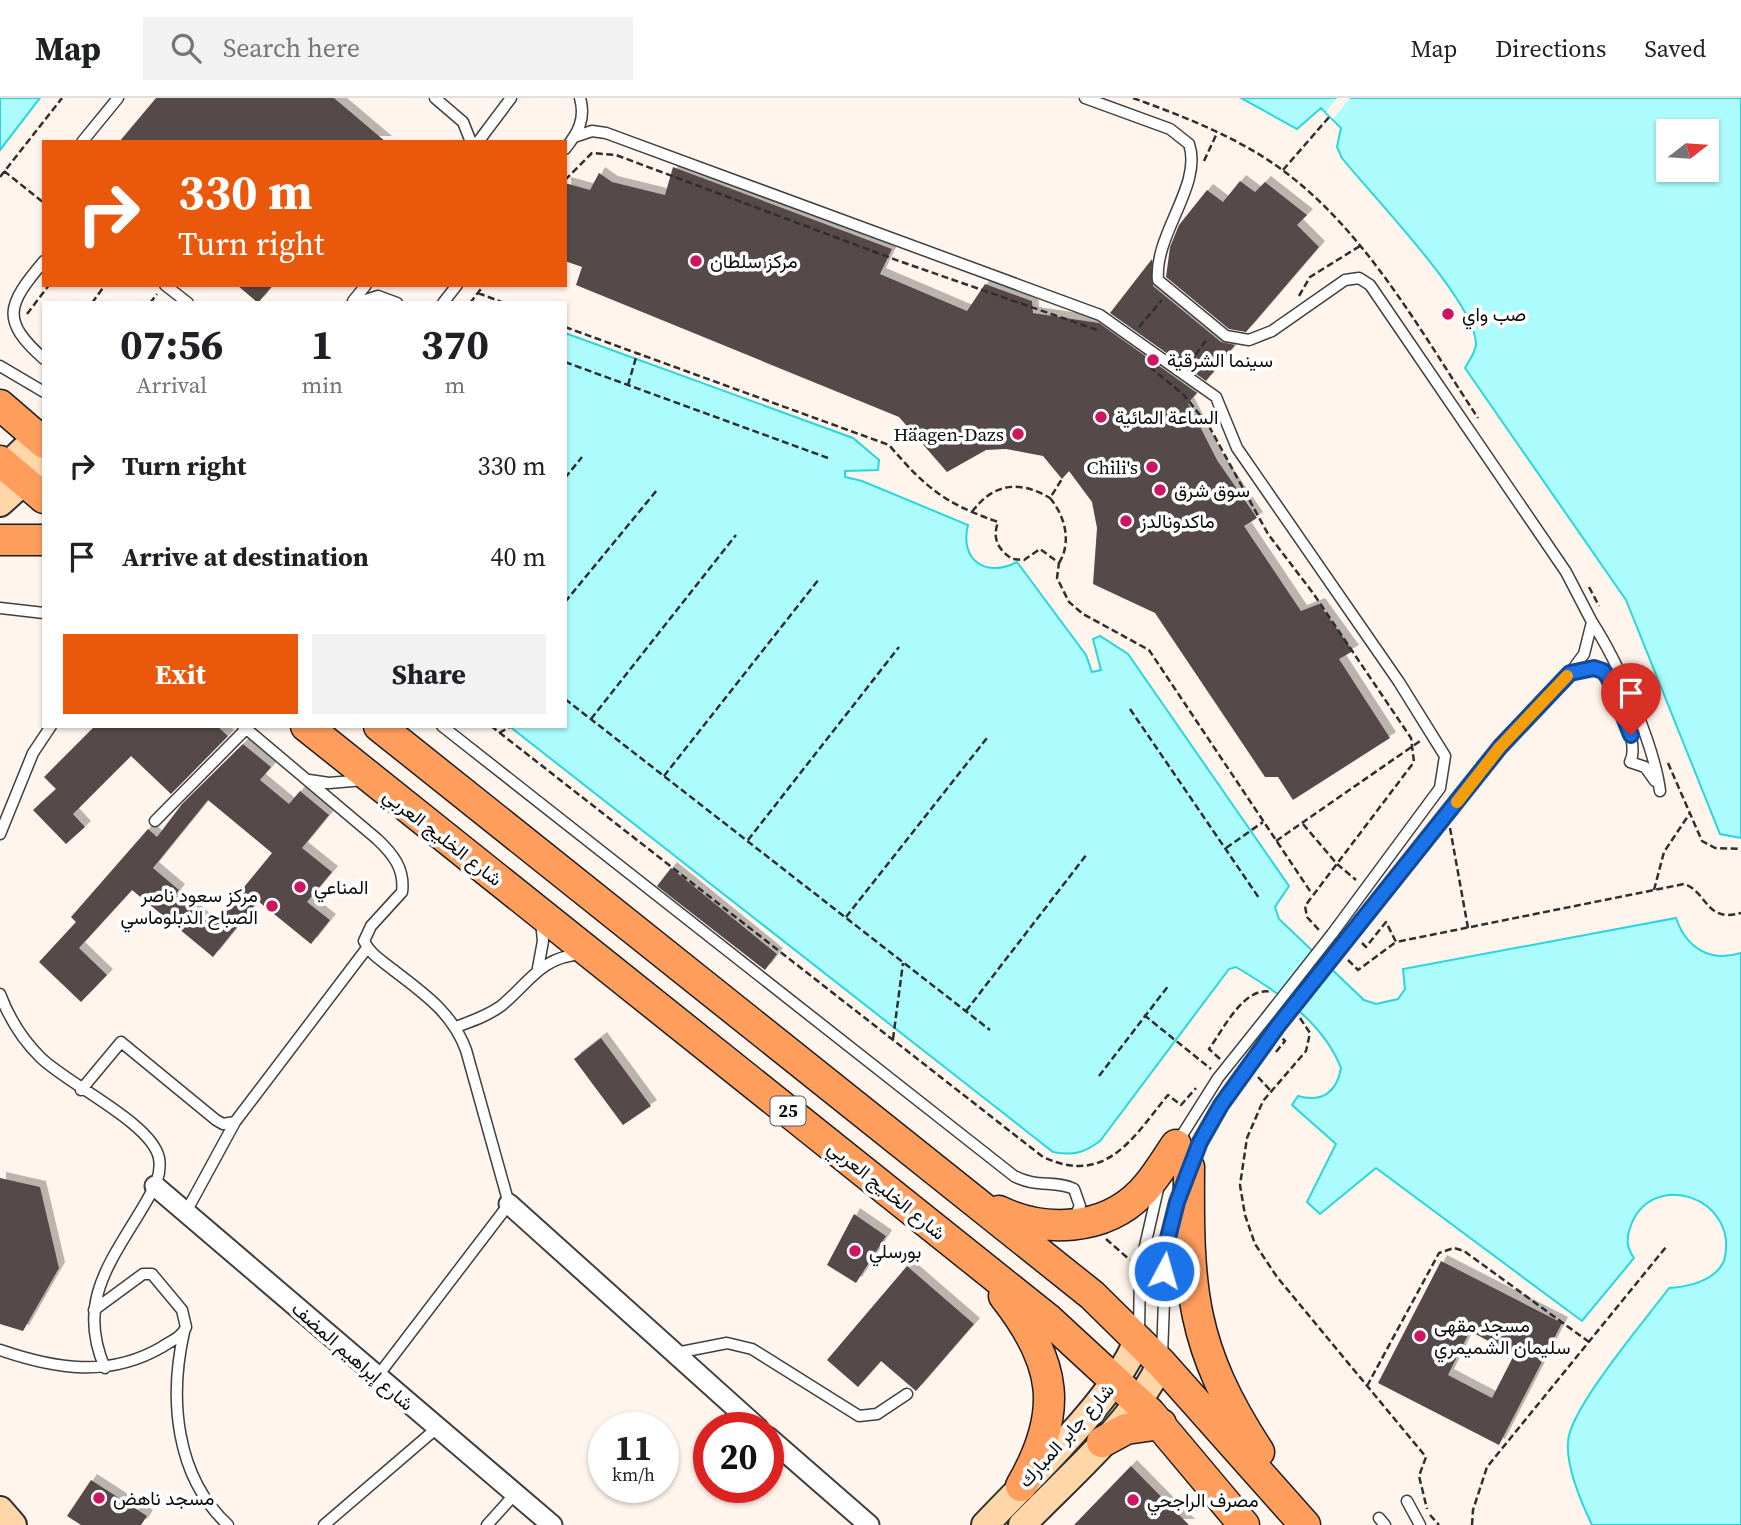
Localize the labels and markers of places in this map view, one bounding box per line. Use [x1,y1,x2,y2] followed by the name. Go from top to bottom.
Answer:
[710,248,798,274] place label: مركز سلطان
[688,253,704,269] marker: مركز سلطان
[1462,301,1526,330] place label: صب واي
[1440,306,1456,322] marker: صب واي
[1167,347,1273,373] place label: سينما الشرقية
[1145,352,1161,368] marker: سينما الشرقية
[1115,404,1218,430] place label: الساعة المائية
[1093,409,1109,425] marker: الساعة المائية
[893,421,1004,447] place label: Häagen-Dazs
[1010,426,1026,442] marker: Häagen-Dazs
[1086,454,1138,480] place label: Chili's
[1144,459,1160,475] marker: Chili's
[1174,477,1250,503] place label: سوق شرق
[1152,482,1168,498] marker: سوق شرق
[1139,508,1215,534] place label: ماكدونالدز
[1118,513,1134,529] marker: ماكدونالدز
[1601,663,1661,735] pin
[314,874,368,903] place label: المناعي
[292,879,308,895] marker: المناعي
[121,882,258,933] place label: مركز سعود ناصر الصباح الدبلوماسي
[264,898,280,914] marker: مركز سعود ناصر الصباح الدبلوماسي
[869,1238,921,1267] place label: بورسلي
[847,1243,863,1259] marker: بورسلي
[1434,1312,1570,1363] place label: مسجد مقهى سليمان الشميمري
[1412,1328,1428,1344] marker: مسجد مقهى سليمان الشميمري
[113,1485,214,1511] place label: مسجد ناهض
[1147,1487,1259,1516] place label: مصرف الراجحي
[91,1490,107,1506] marker: مسجد ناهض
[1125,1492,1141,1508] marker: مصرف الراجحي

